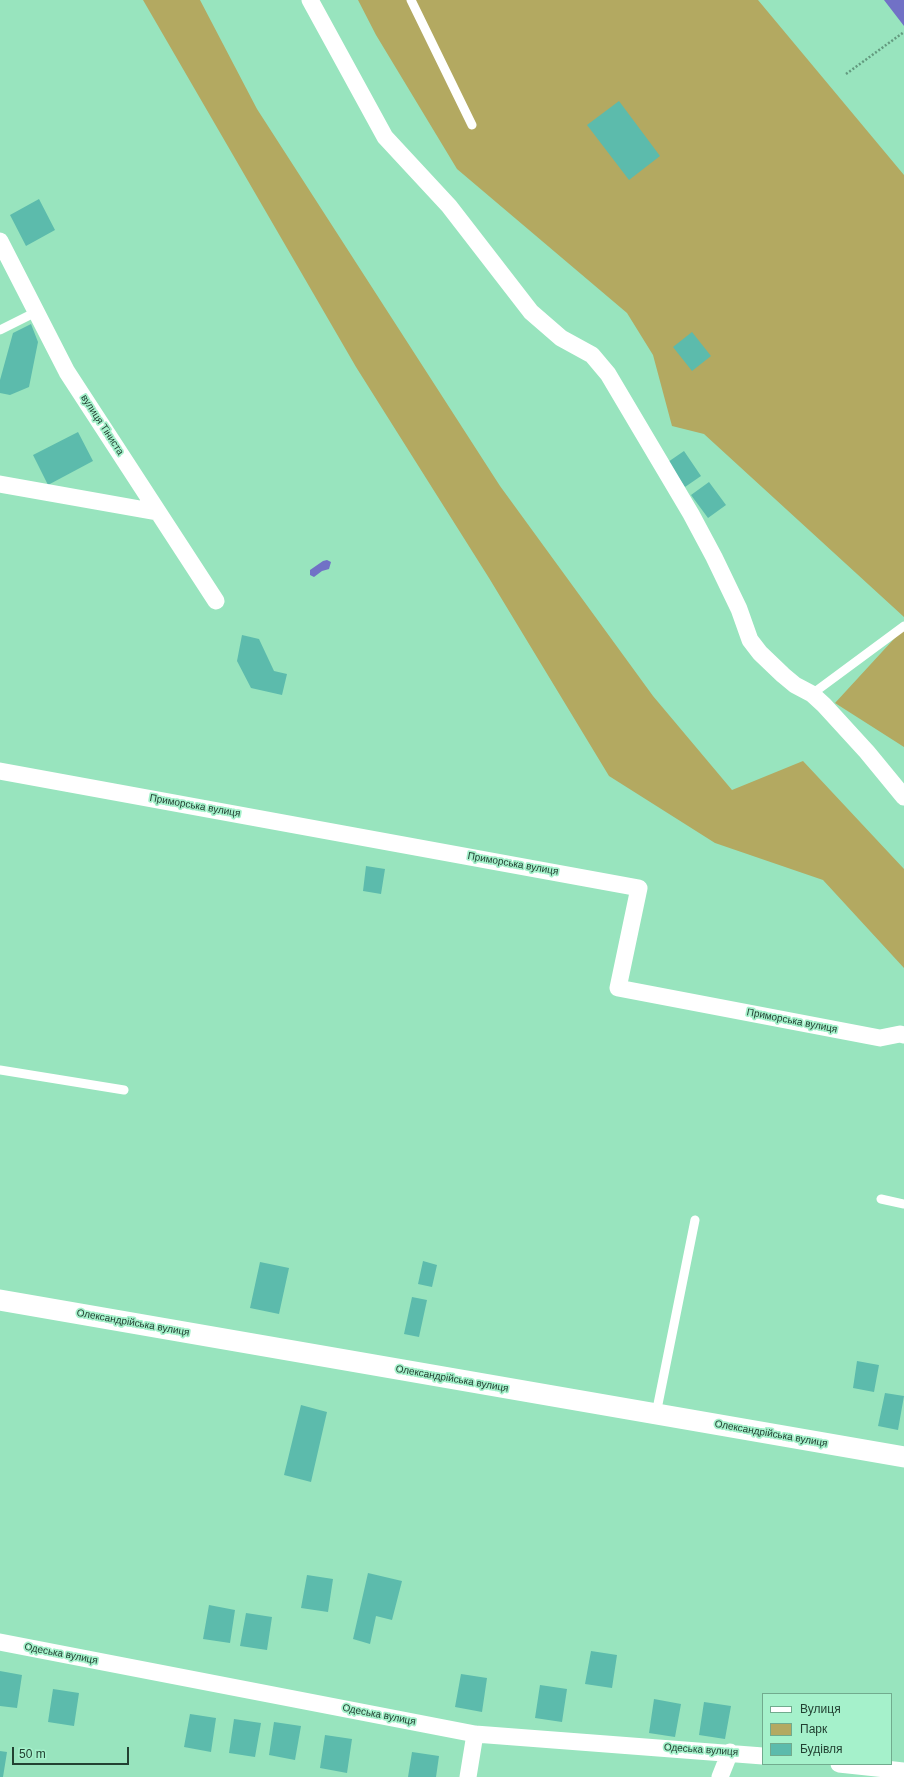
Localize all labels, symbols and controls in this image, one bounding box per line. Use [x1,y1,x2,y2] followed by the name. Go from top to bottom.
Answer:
[78,393,126,457] street label: вулиця Тіниста
[149,792,241,820] street label: Приморська вулиця
[467,850,559,878] street label: Приморська вулиця
[746,1006,838,1036] street label: Приморська вулиця
[76,1307,190,1339] street label: Олександрійська вулиця
[395,1363,509,1395] street label: Олександрійська вулиця
[714,1418,828,1450] street label: Олександрійська вулиця
[23,1641,99,1667] street label: Одеська вулиця
[762,1693,892,1765] legend
[341,1702,417,1728] street label: Одеська вулиця
[800,1702,841,1716] text: Вулиця
[800,1722,827,1736] text: Парк
[14,1739,131,1765] scale bar
[663,1741,739,1759] street label: Одеська вулиця
[800,1742,842,1756] text: Будівля
[19,1747,46,1761] text: 50 m

